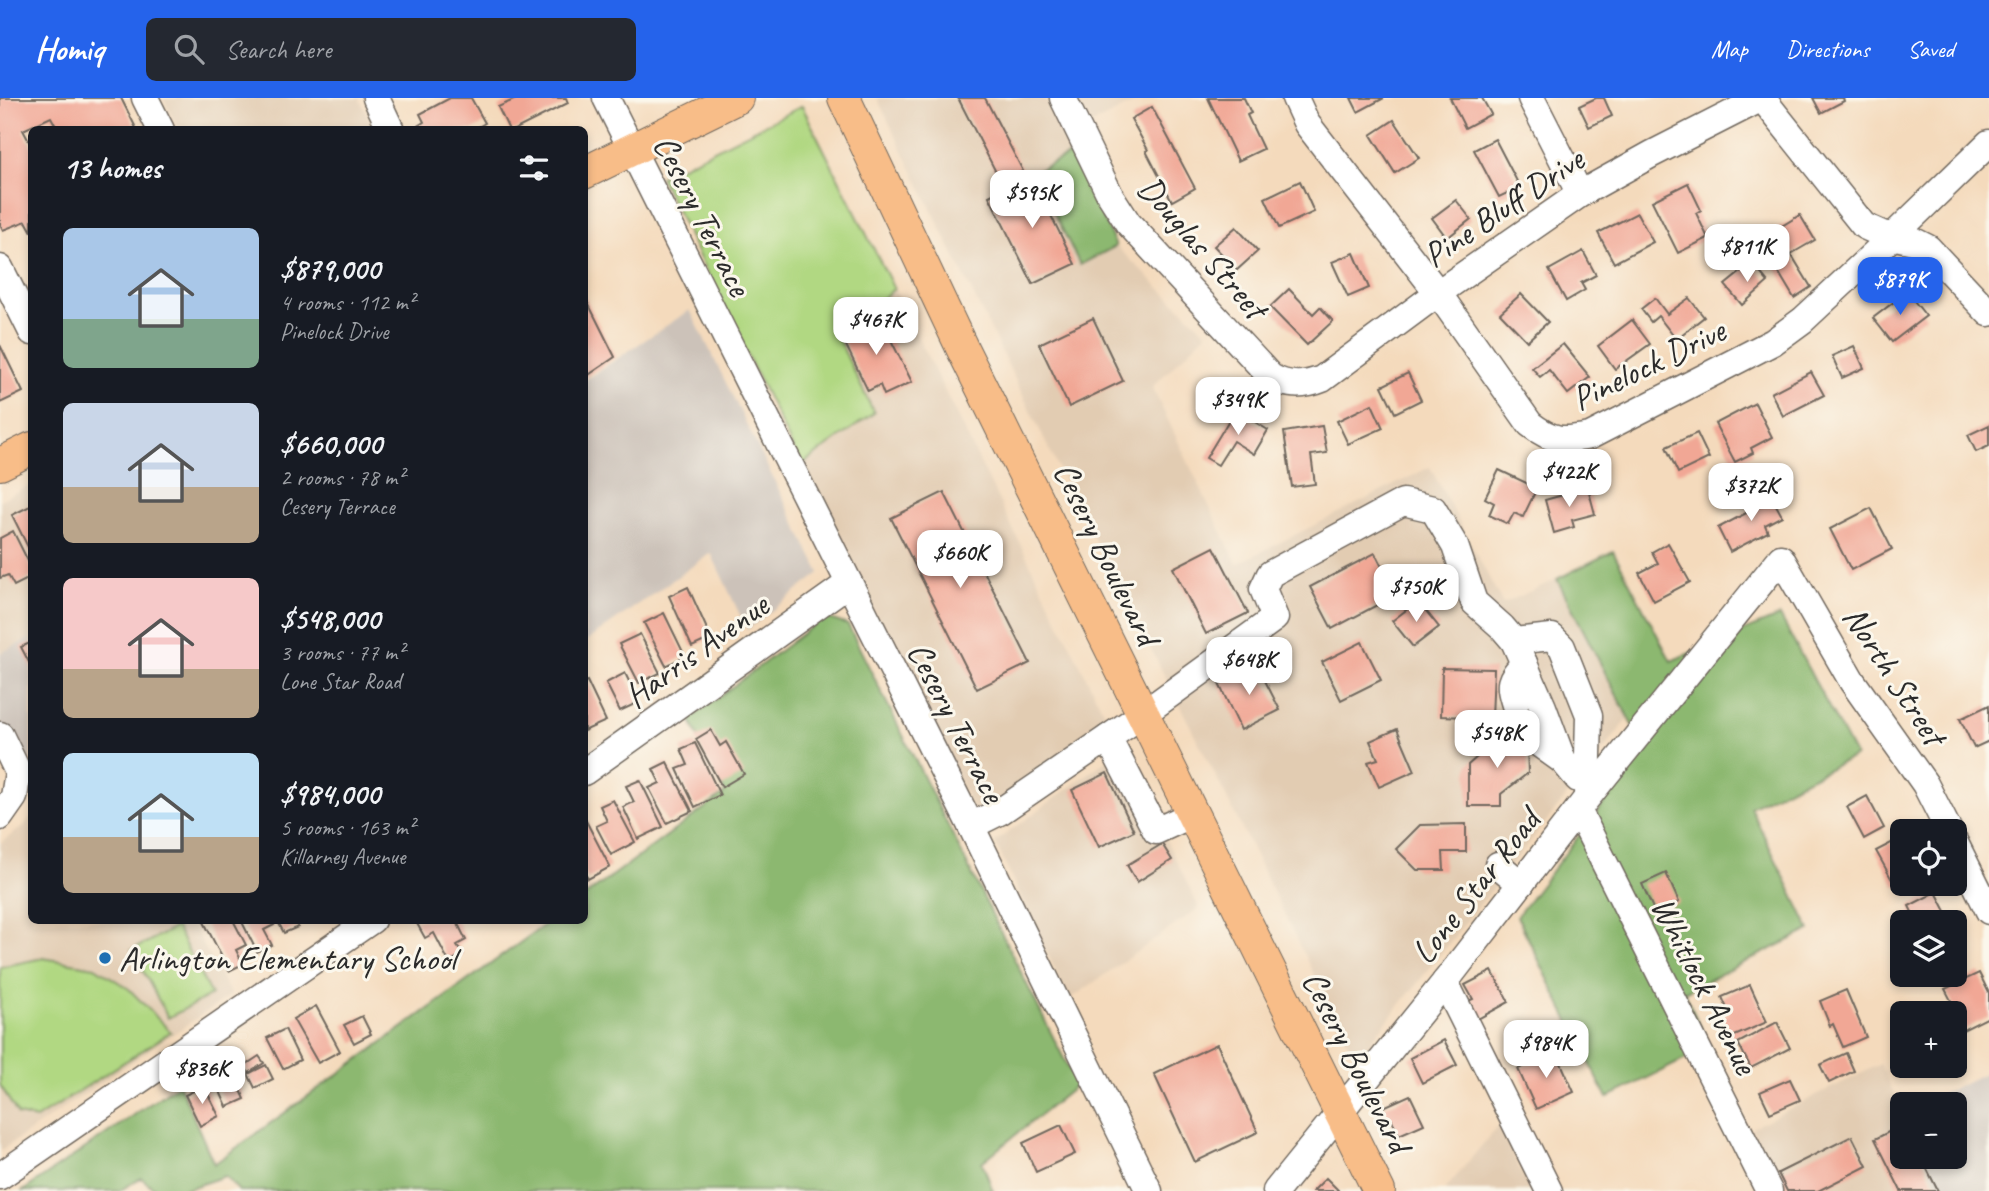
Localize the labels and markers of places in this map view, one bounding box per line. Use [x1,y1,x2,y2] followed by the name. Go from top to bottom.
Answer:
[983,170,1081,230] pin: $595K
[1698,225,1796,284] pin: $811K
[1851,258,1949,317] pin: $879K
[827,298,925,357] pin: $467K
[1189,378,1287,437] pin: $349K
[1520,450,1618,509] pin: $422K
[1702,464,1800,523] pin: $372K
[911,531,1009,590] pin: $660K
[1367,564,1465,624] pin: $750K
[1200,638,1298,697] pin: $648K
[1448,710,1546,770] pin: $548K
[119,936,462,981] place label: Arlington Elementary School
[97,950,113,966] marker: Arlington Elementary School
[1497,1020,1595,1080] pin: $984K
[153,1046,251,1106] pin: $836K

